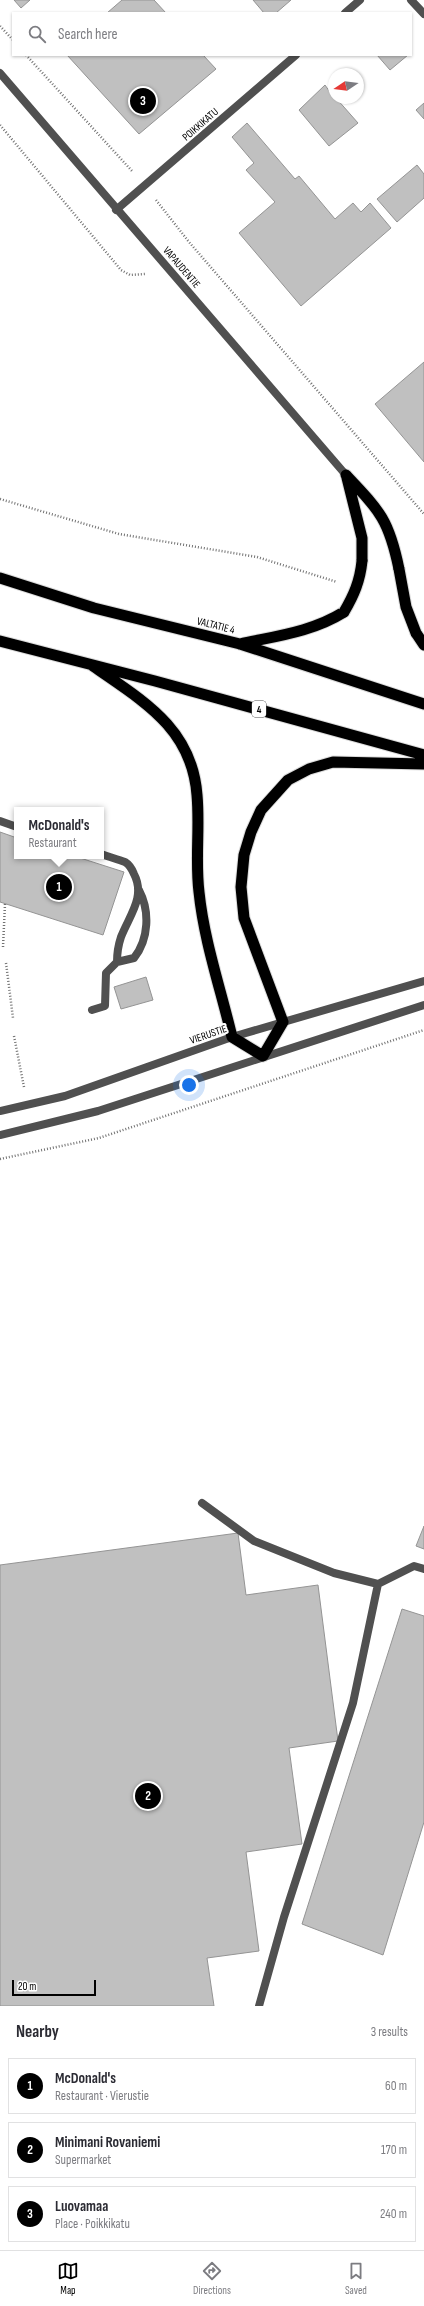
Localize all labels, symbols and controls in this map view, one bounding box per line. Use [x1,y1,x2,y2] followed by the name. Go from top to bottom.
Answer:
[12,12,412,56] search box
[26,23,48,45] icon: search
[58,25,118,44] text: Search here
[328,68,364,104] north arrow
[130,86,156,116] pin: 3
[180,105,221,144] street label: POIKKIKATU
[160,244,203,291] street label: VAPAUDENTIE
[196,615,237,637] street label: VALTATIE 4
[252,701,266,717] road number: 4
[14,807,104,859] popup
[29,816,89,835] text: McDonald's
[29,835,77,851] text: Restaurant
[46,872,72,902] pin: 1
[188,1022,228,1047] street label: VIERUSTIE
[179,1075,199,1095] your location
[135,1781,161,1811] pin: 2
[12,1978,96,1997] scale bar
[18,1980,36,1993] text: 20 m
[16,2022,59,2042] text: Nearby
[371,2024,408,2040] text: 3 results
[55,2069,116,2088] text: McDonald's
[27,2078,33,2094] text: 1
[385,2078,407,2094] text: 60 m
[55,2088,149,2104] text: Restaurant · Vierustie
[55,2133,160,2152] text: Minimani Rovaniemi
[27,2142,33,2158] text: 2
[381,2142,407,2158] text: 170 m
[55,2152,111,2168] text: Supermarket
[55,2197,108,2216] text: Luovamaa
[27,2206,33,2222] text: 3
[380,2206,407,2222] text: 240 m
[55,2216,130,2232] text: Place · Poikkikatu
[57,2260,79,2297] tab: Map
[193,2260,231,2297] tab: Directions
[345,2260,367,2297] tab: Saved

